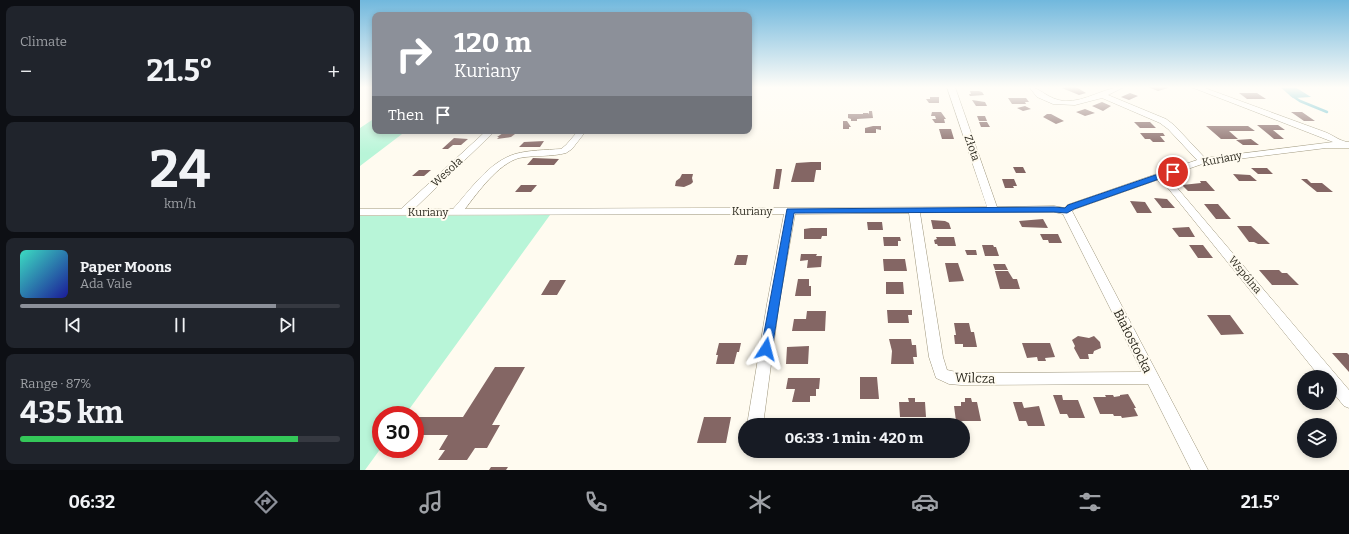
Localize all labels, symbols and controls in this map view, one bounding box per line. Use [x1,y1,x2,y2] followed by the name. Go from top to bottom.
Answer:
[454,26,531,59] text: 120 m
[388,28,440,80] icon: right
[20,34,67,49] text: Climate
[147,53,213,89] text: 21.5°
[20,58,32,85] text: −
[327,58,340,85] text: +
[454,60,520,82] text: Kuriany
[432,104,454,126] icon: arrive
[388,106,424,124] text: Then
[962,133,982,163] street label: Złota
[150,138,210,201] text: 24
[1201,149,1243,169] street label: Kuriany
[429,154,465,190] street label: Wesoła
[1156,155,1190,189] pin
[1162,161,1184,183] icon: arrive
[164,196,196,211] text: km/h
[732,205,772,218] street label: Kuriany
[408,206,448,219] street label: Kuriany
[1226,254,1264,296] street label: Wspólna
[80,258,172,276] text: Paper Moons
[80,276,132,291] text: Ada Vale
[1111,307,1155,375] street label: Białostocka
[62,314,84,336] icon: previous
[169,314,191,336] icon: pause
[276,314,298,336] icon: next
[745,328,787,370] position arrow
[955,370,995,386] street label: Wilcza
[1297,370,1337,458] map controls
[1297,370,1337,410] button: sound
[20,376,91,391] text: Range · 87%
[20,395,123,431] text: 435 km
[372,406,424,458] speed limit sign: 30
[1297,418,1337,458] button: layers
[785,429,923,447] text: 06:33 · 1 min · 420 m
[252,488,280,516] icon: directions
[417,488,445,516] icon: music
[582,488,610,516] icon: phone
[746,488,774,516] icon: climate
[911,488,939,516] icon: car
[1076,488,1104,516] icon: filters
[68,491,115,513] text: 06:32
[1241,491,1281,513] text: 21.5°

